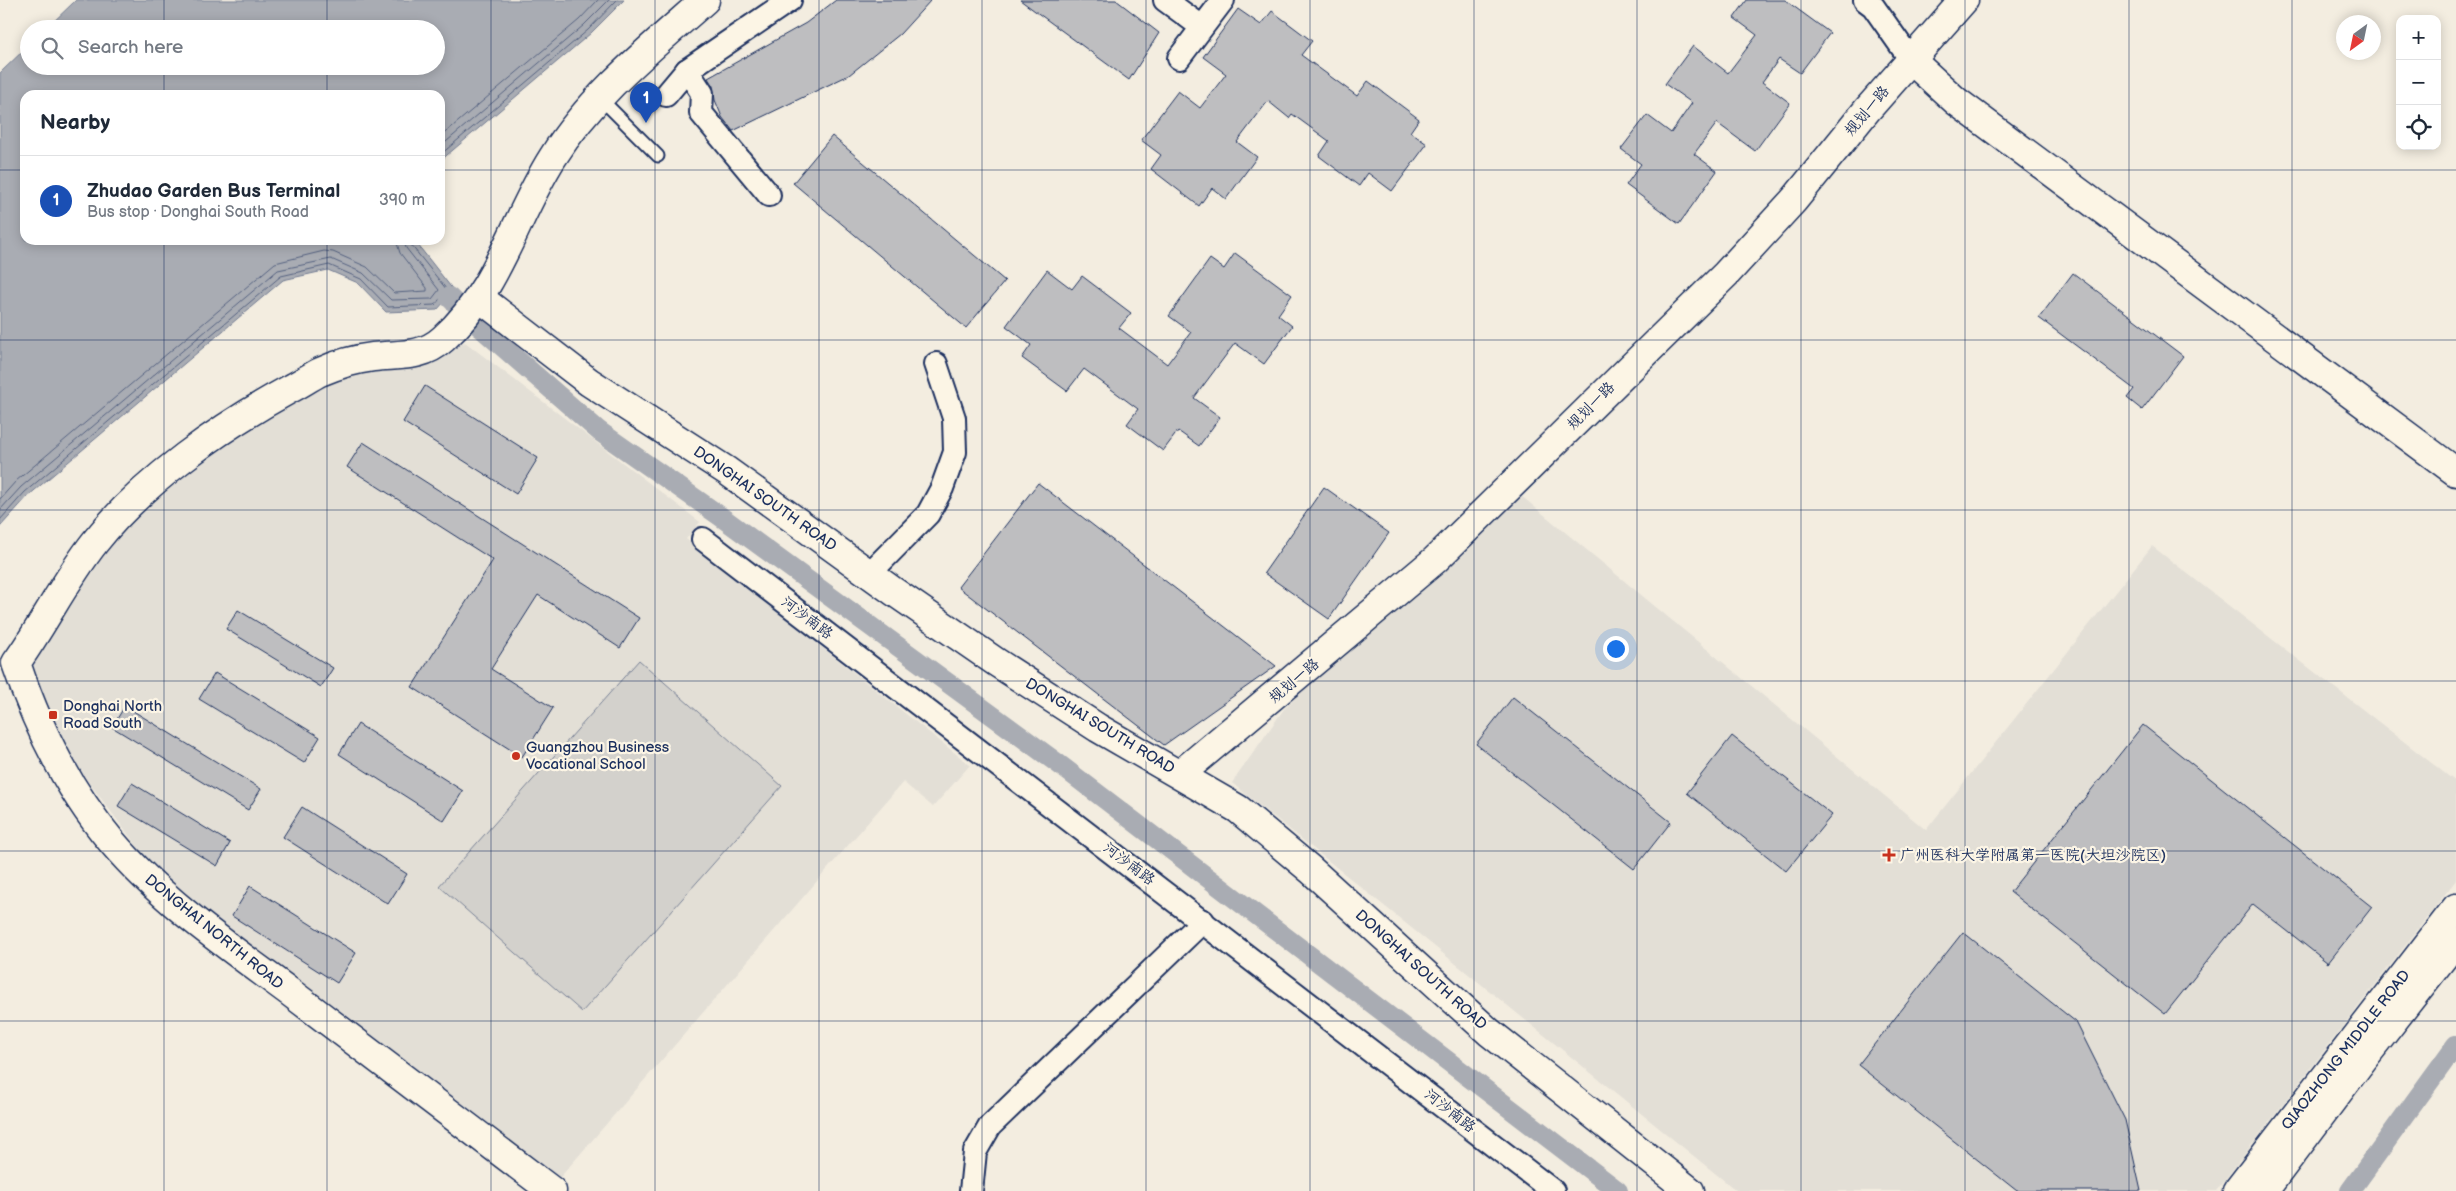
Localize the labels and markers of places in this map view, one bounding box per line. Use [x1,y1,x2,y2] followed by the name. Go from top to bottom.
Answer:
[630,82,662,123] pin: 1
[63,697,162,733] place label: Donghai North Road South
[47,709,59,721] marker: Donghai North Road South
[526,738,670,774] place label: Guangzhou Business Vocational School
[510,750,522,762] marker: Guangzhou Business Vocational School
[1900,846,2166,865] place label: 广州医科大学附属第一医院(大坦沙院区)
[1882,848,1896,862] marker: 广州医科大学附属第一医院(大坦沙院区)

